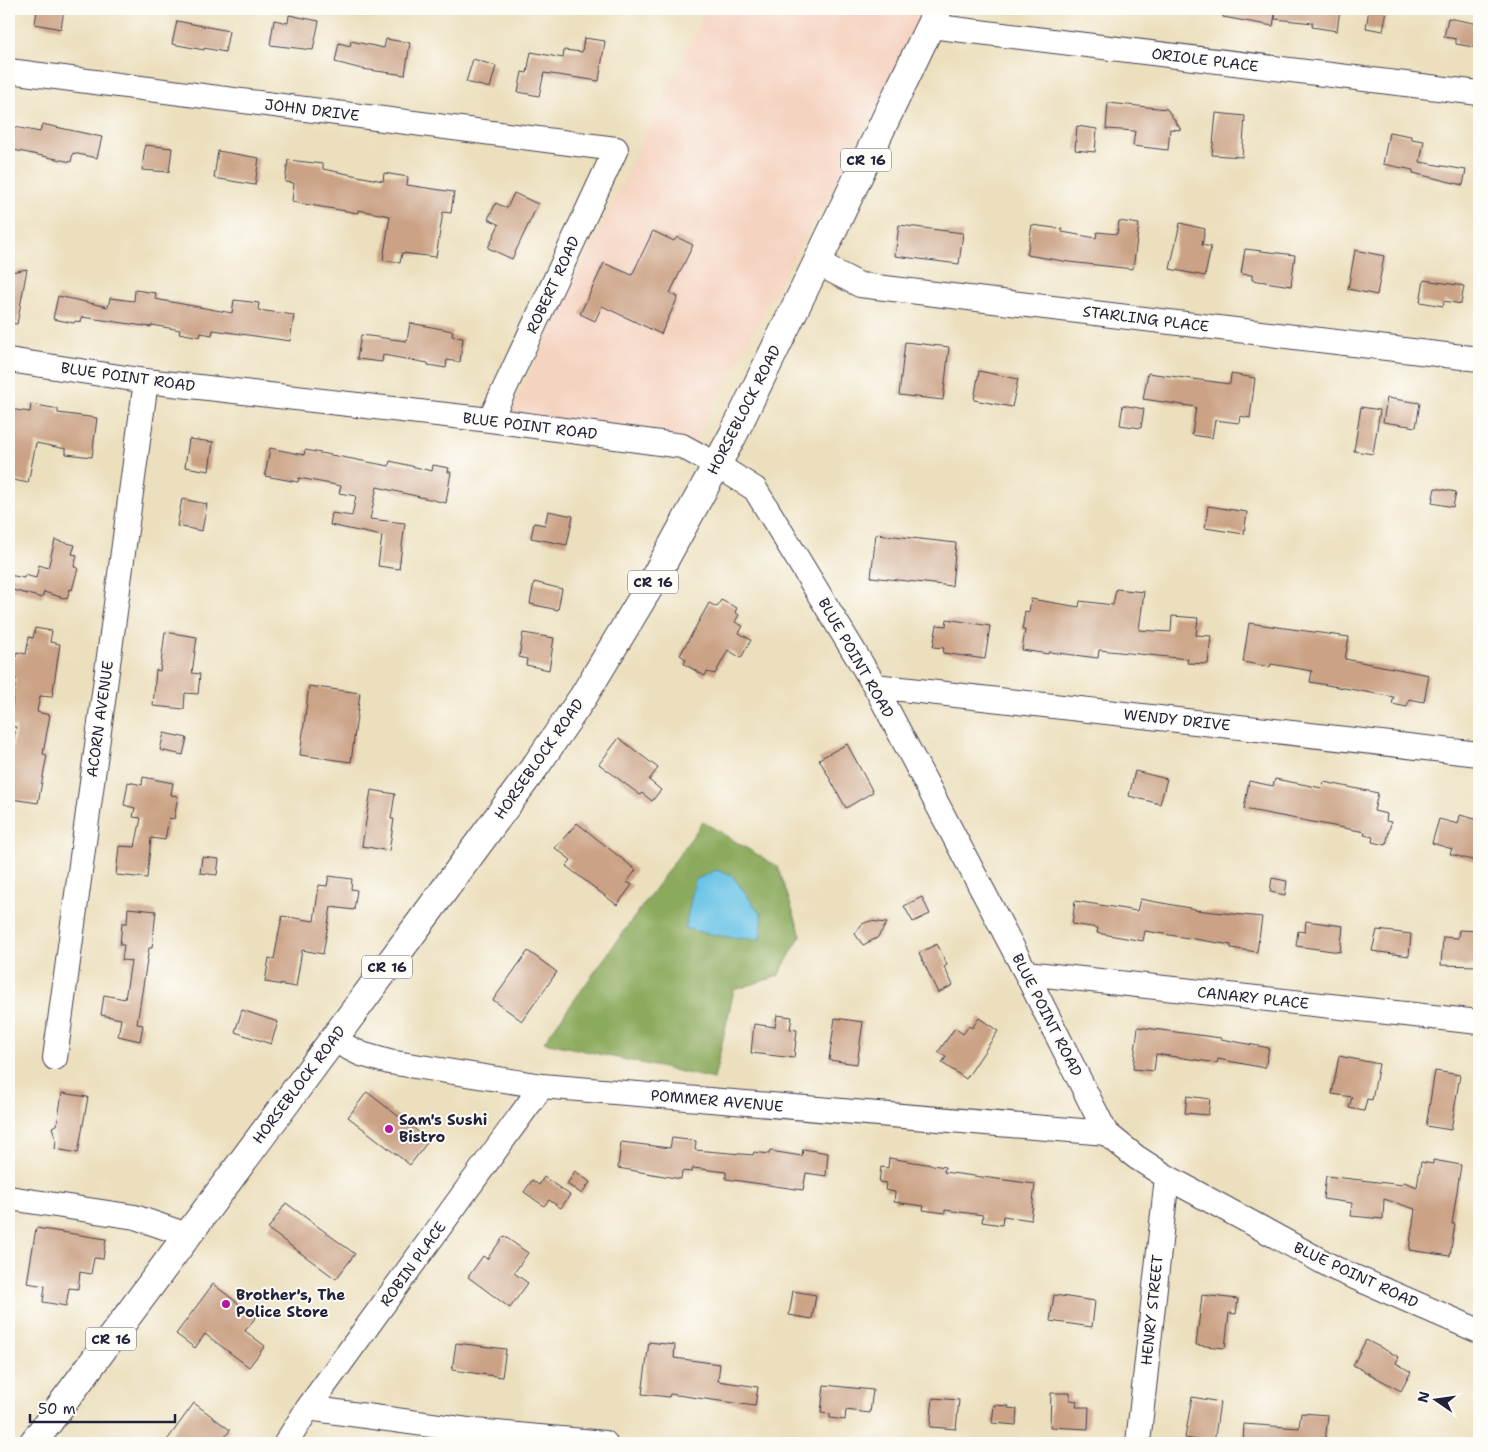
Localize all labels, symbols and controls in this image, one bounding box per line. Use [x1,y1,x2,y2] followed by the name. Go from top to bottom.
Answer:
[1150,44,1260,76] street label: ORIOLE PLACE
[263,94,361,126] street label: JOHN DRIVE
[841,148,891,172] road number: CR 16
[522,233,584,337] street label: ROBERT ROAD
[1082,301,1210,337] street label: STARLING PLACE
[703,342,785,478] street label: HORSEBLOCK ROAD
[60,358,197,396] street label: BLUE POINT ROAD
[462,408,599,444] street label: BLUE POINT ROAD
[628,570,678,594] road number: CR 16
[813,594,899,722] street label: BLUE POINT ROAD
[82,659,118,779] street label: ACORN AVENUE
[490,695,588,823] street label: HORSEBLOCK ROAD
[1123,704,1231,736] street label: WENDY DRIVE
[1007,950,1087,1080] street label: BLUE POINT ROAD
[362,956,412,979] road number: CR 16
[1196,982,1310,1014] street label: CANARY PLACE
[248,1022,350,1148] street label: HORSEBLOCK ROAD
[650,1085,784,1117] street label: POMMER AVENUE
[399,1110,487,1147] place label: Sam's Sushi Bistro
[383,1123,395,1135] marker: Sam's Sushi Bistro
[375,1218,451,1310] street label: ROBIN PLACE
[1290,1237,1422,1313] street label: BLUE POINT ROAD
[1136,1254,1168,1366] street label: HENRY STREET
[236,1285,345,1322] place label: Brother's, The Police Store
[220,1298,232,1310] marker: Brother's, The Police Store
[86,1328,136,1350] road number: CR 16
[1410,1374,1460,1424] north arrow
[1413,1390,1433,1405] text: N
[30,1392,175,1424] scale bar
[38,1399,76,1419] text: 50 m

